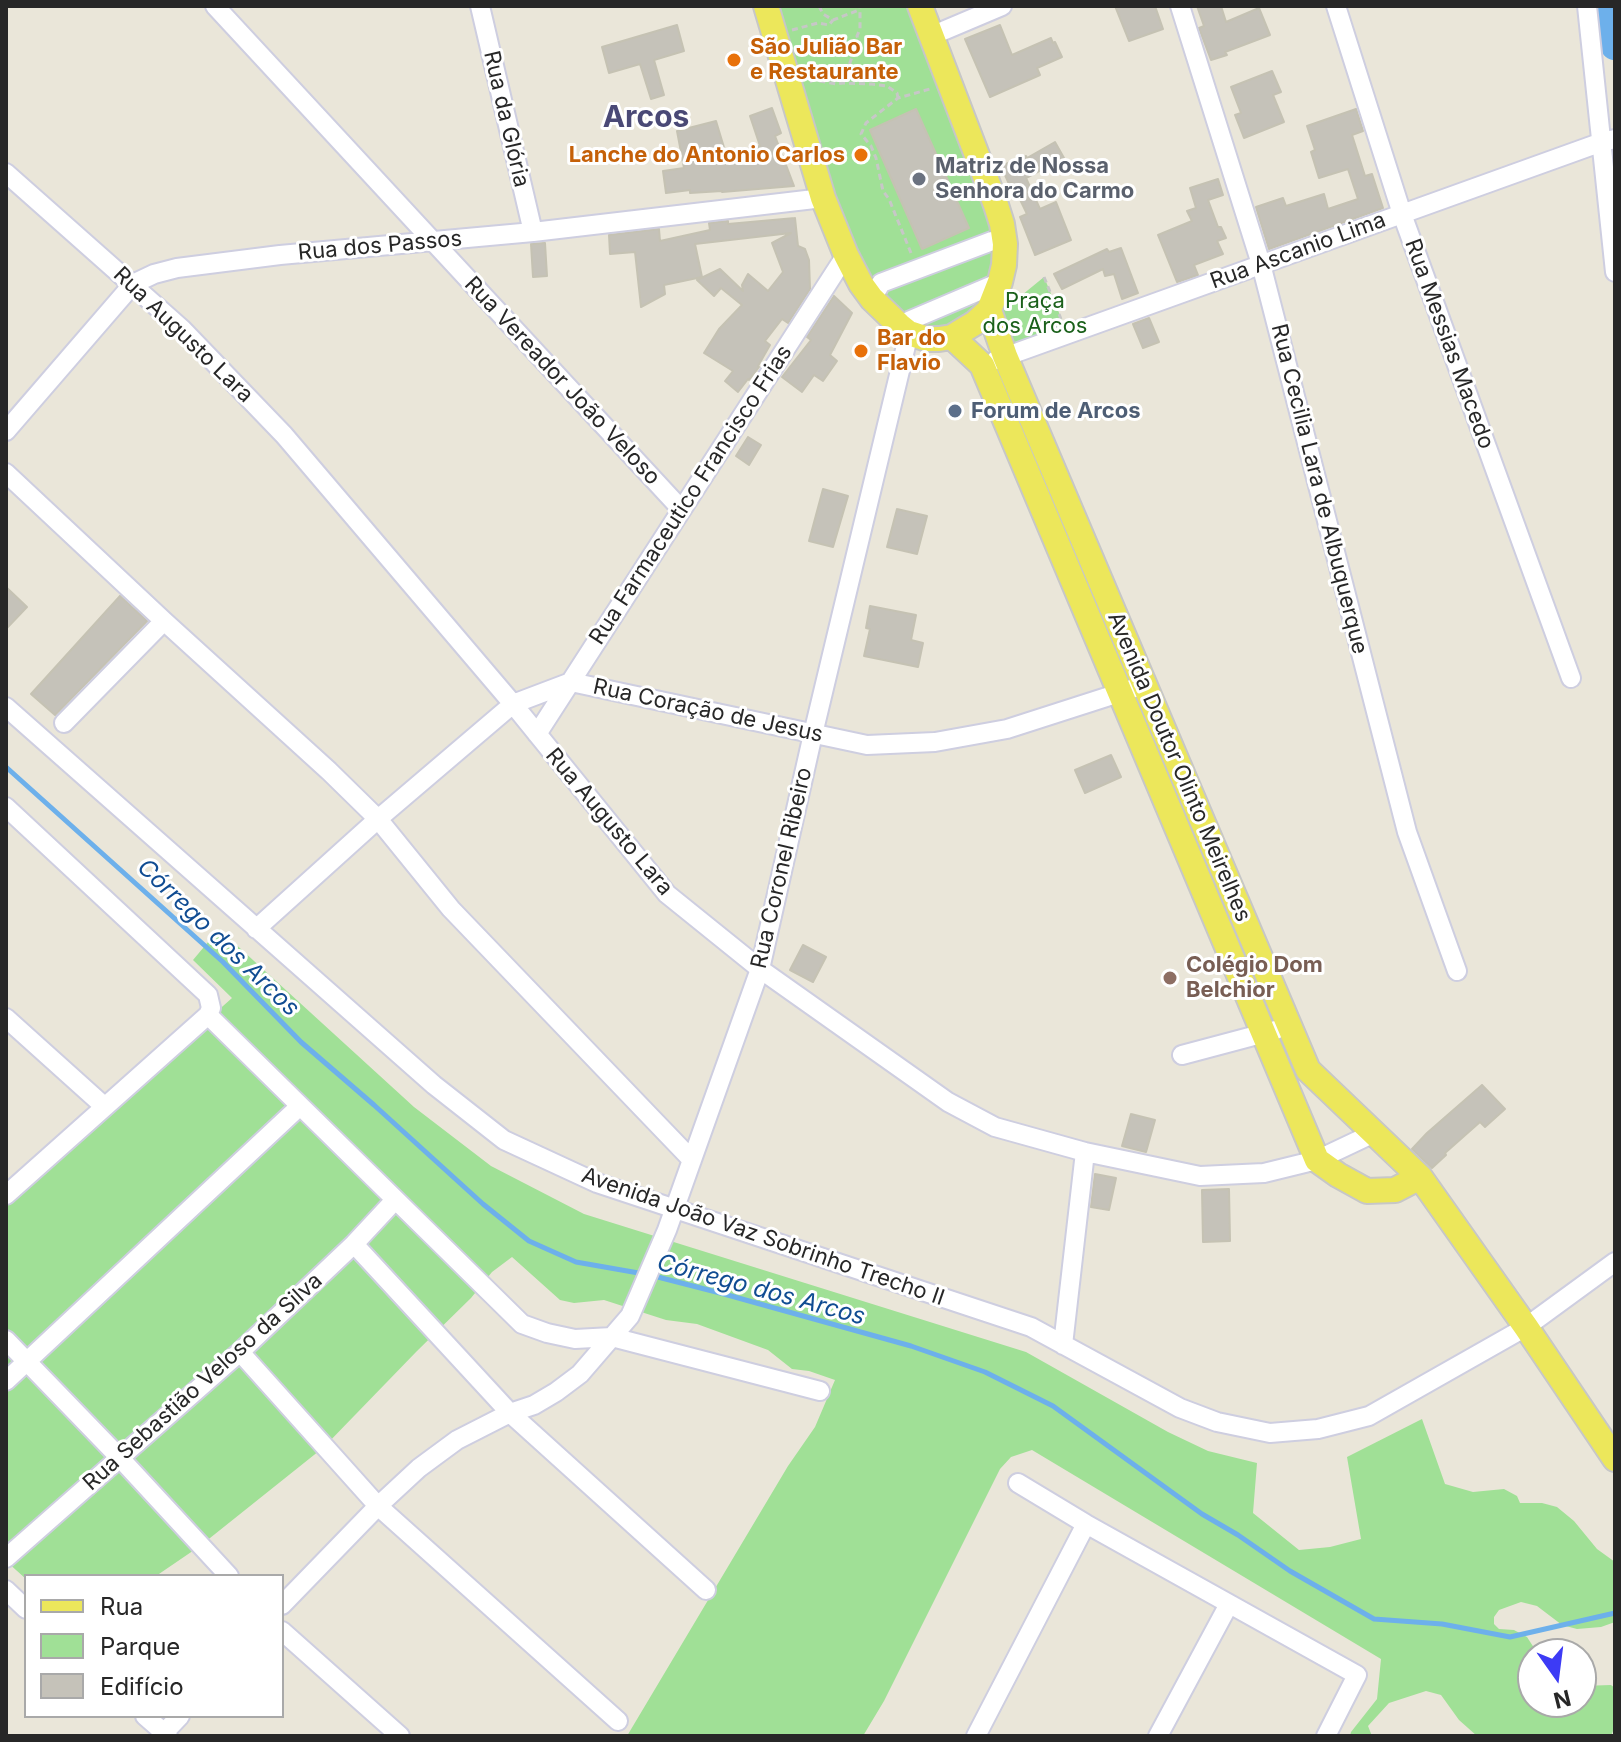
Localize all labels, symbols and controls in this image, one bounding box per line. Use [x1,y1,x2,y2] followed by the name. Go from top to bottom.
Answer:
[750,34,902,86] place label: São Julião Bar e Restaurante
[478,48,534,190] street label: Rua da Glória
[725,51,743,69] marker: São Julião Bar e Restaurante
[603,100,689,136] district label: Arcos
[569,142,845,168] place label: Lanche do Antonio Carlos
[852,146,870,164] marker: Lanche do Antonio Carlos
[935,153,1134,204] place label: Matriz de Nossa Senhora do Carmo
[910,170,928,188] marker: Matriz de Nossa Senhora do Carmo
[1207,207,1389,295] street label: Rua Ascanio Lima
[297,226,463,266] street label: Rua dos Passos
[1399,235,1499,453] street label: Rua Messias Macedo
[108,262,258,408] street label: Rua Augusto Lara
[459,271,665,491] street label: Rua Vereador João Veloso
[983,288,1087,340] park label: Praça dos Arcos
[1265,321,1373,657] street label: Rua Cecilia Lara de Albuquerque
[877,325,946,376] place label: Bar do Flavio
[584,340,798,650] street label: Rua Farmaceutico Francisco Frias
[852,342,870,360] marker: Bar do Flavio
[971,398,1141,424] place label: Forum de Arcos
[946,402,964,420] marker: Forum de Arcos
[1102,608,1256,926] street label: Avenida Doutor Olinto Meirelhes
[591,674,825,748] street label: Rua Coração de Jesus
[540,743,678,901] street label: Rua Augusto Lara
[746,765,818,971] street label: Rua Coronel Ribeiro
[131,853,305,1023] water label: Córrego dos Arcos
[1186,952,1323,1004] place label: Colégio Dom Belchior
[1161,969,1179,987] marker: Colégio Dom Belchior
[578,1162,948,1312] street label: Avenida João Vaz Sobrinho Trecho II
[654,1248,868,1332] water label: Córrego dos Arcos
[78,1268,328,1496] street label: Rua Sebastião Veloso da Silva
[24,1574,284,1718] legend
[100,1592,143,1621] text: Rua
[100,1632,180,1661] text: Parque
[1517,1638,1597,1718] north arrow
[100,1672,184,1701] text: Edifício
[1551,1685,1574,1714] text: N

